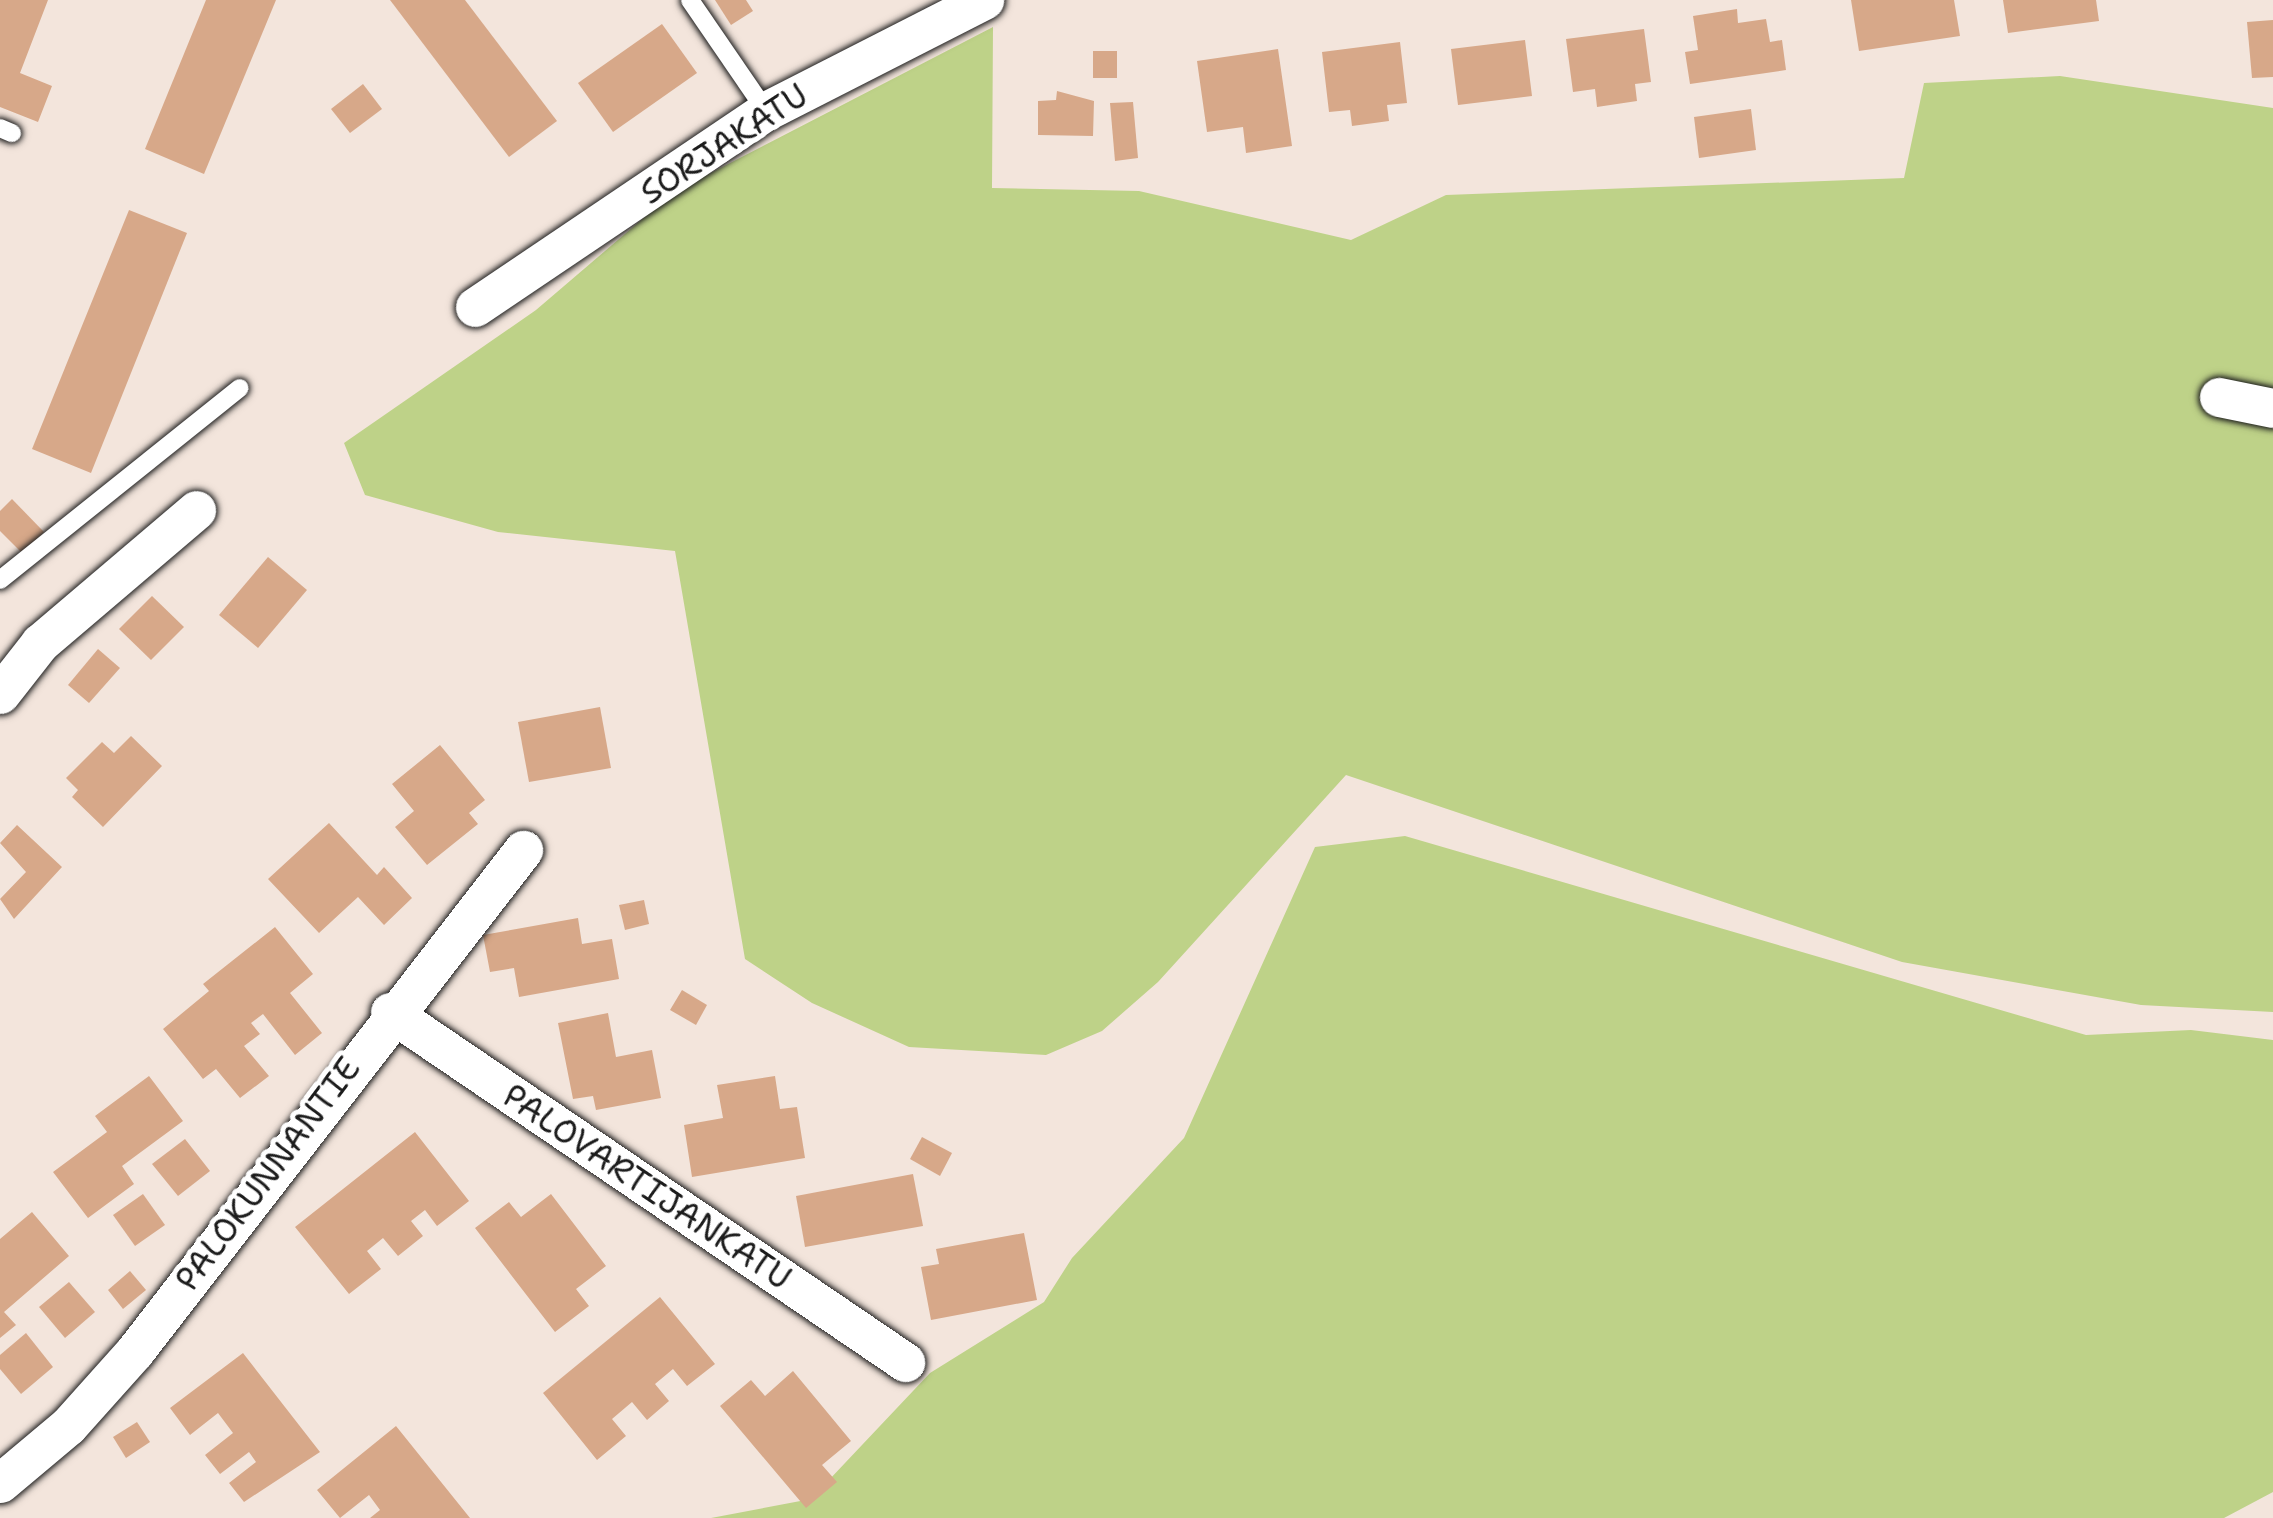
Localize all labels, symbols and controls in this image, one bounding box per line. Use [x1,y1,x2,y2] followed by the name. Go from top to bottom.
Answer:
[633,75,815,213] street label: SORJAKATU
[167,1049,369,1299] street label: PALOKUNNANTIE
[495,1076,799,1298] street label: PALOVARTIJANKATU

